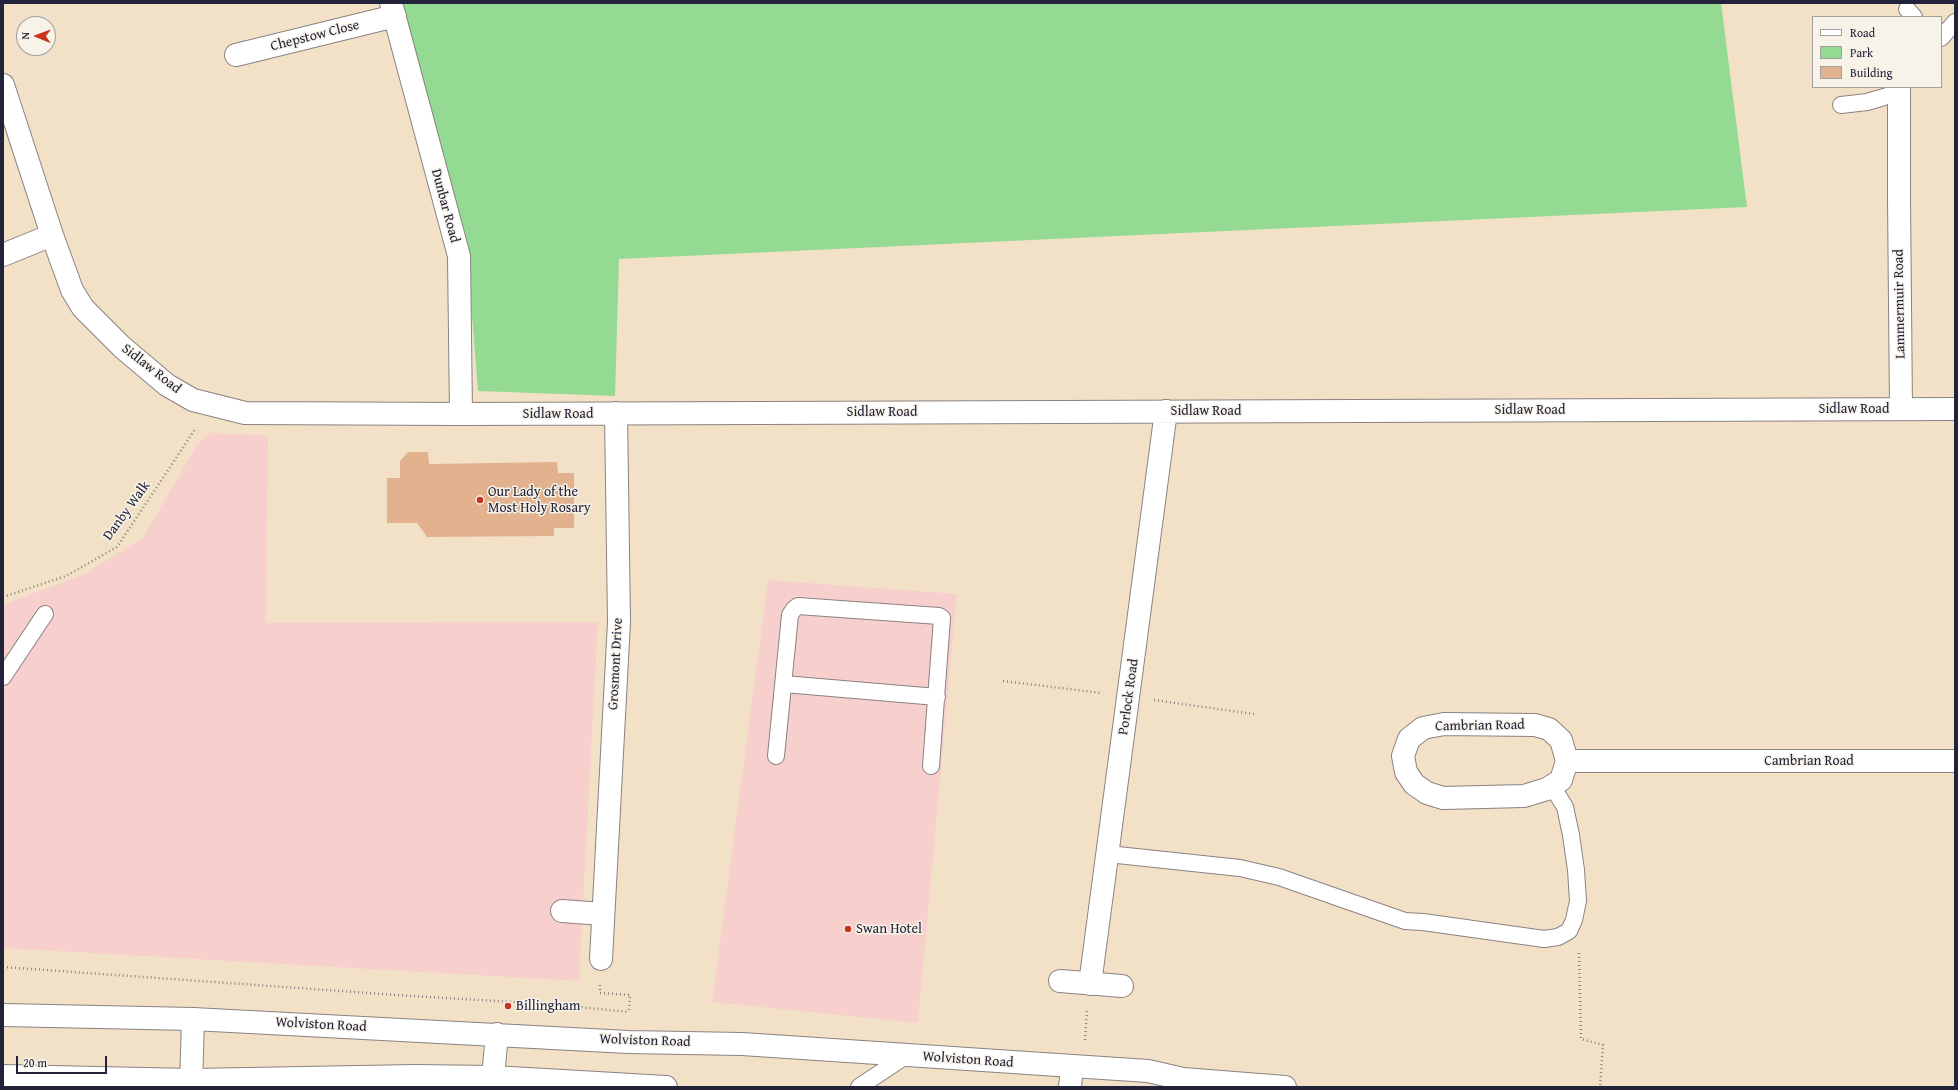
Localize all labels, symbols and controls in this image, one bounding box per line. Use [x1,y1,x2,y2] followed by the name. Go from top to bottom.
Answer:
[16,16,56,56] north arrow
[1812,16,1942,88] legend
[269,17,361,55] street label: Chepstow Close
[1850,24,1875,41] text: Road
[17,32,33,40] text: N
[1850,44,1873,61] text: Park
[1850,64,1893,81] text: Building
[427,167,463,245] street label: Dunbar Road
[1891,249,1909,359] street label: Lammermuir Road
[118,341,184,397] street label: Sidlaw Road
[1819,401,1889,417] street label: Sidlaw Road
[1495,402,1565,418] street label: Sidlaw Road
[1171,403,1241,419] street label: Sidlaw Road
[847,404,917,420] street label: Sidlaw Road
[523,406,593,422] street label: Sidlaw Road
[100,478,154,544] street label: Danby Walk
[488,484,591,516] place label: Our Lady of the Most Holy Rosary
[475,495,485,505] marker: Our Lady of the Most Holy Rosary
[605,617,627,711] street label: Grosmont Drive
[1115,658,1143,736] street label: Porlock Road
[1435,717,1525,735] street label: Cambrian Road
[1764,753,1854,769] street label: Cambrian Road
[856,921,922,937] place label: Swan Hotel
[843,924,853,934] marker: Swan Hotel
[516,998,580,1014] place label: Billingham
[503,1001,513,1011] marker: Billingham
[275,1014,367,1036] street label: Wolviston Road
[599,1031,691,1051] street label: Wolviston Road
[18,1048,109,1074] scale bar
[922,1048,1014,1072] street label: Wolviston Road
[23,1054,47,1071] text: 20 m

